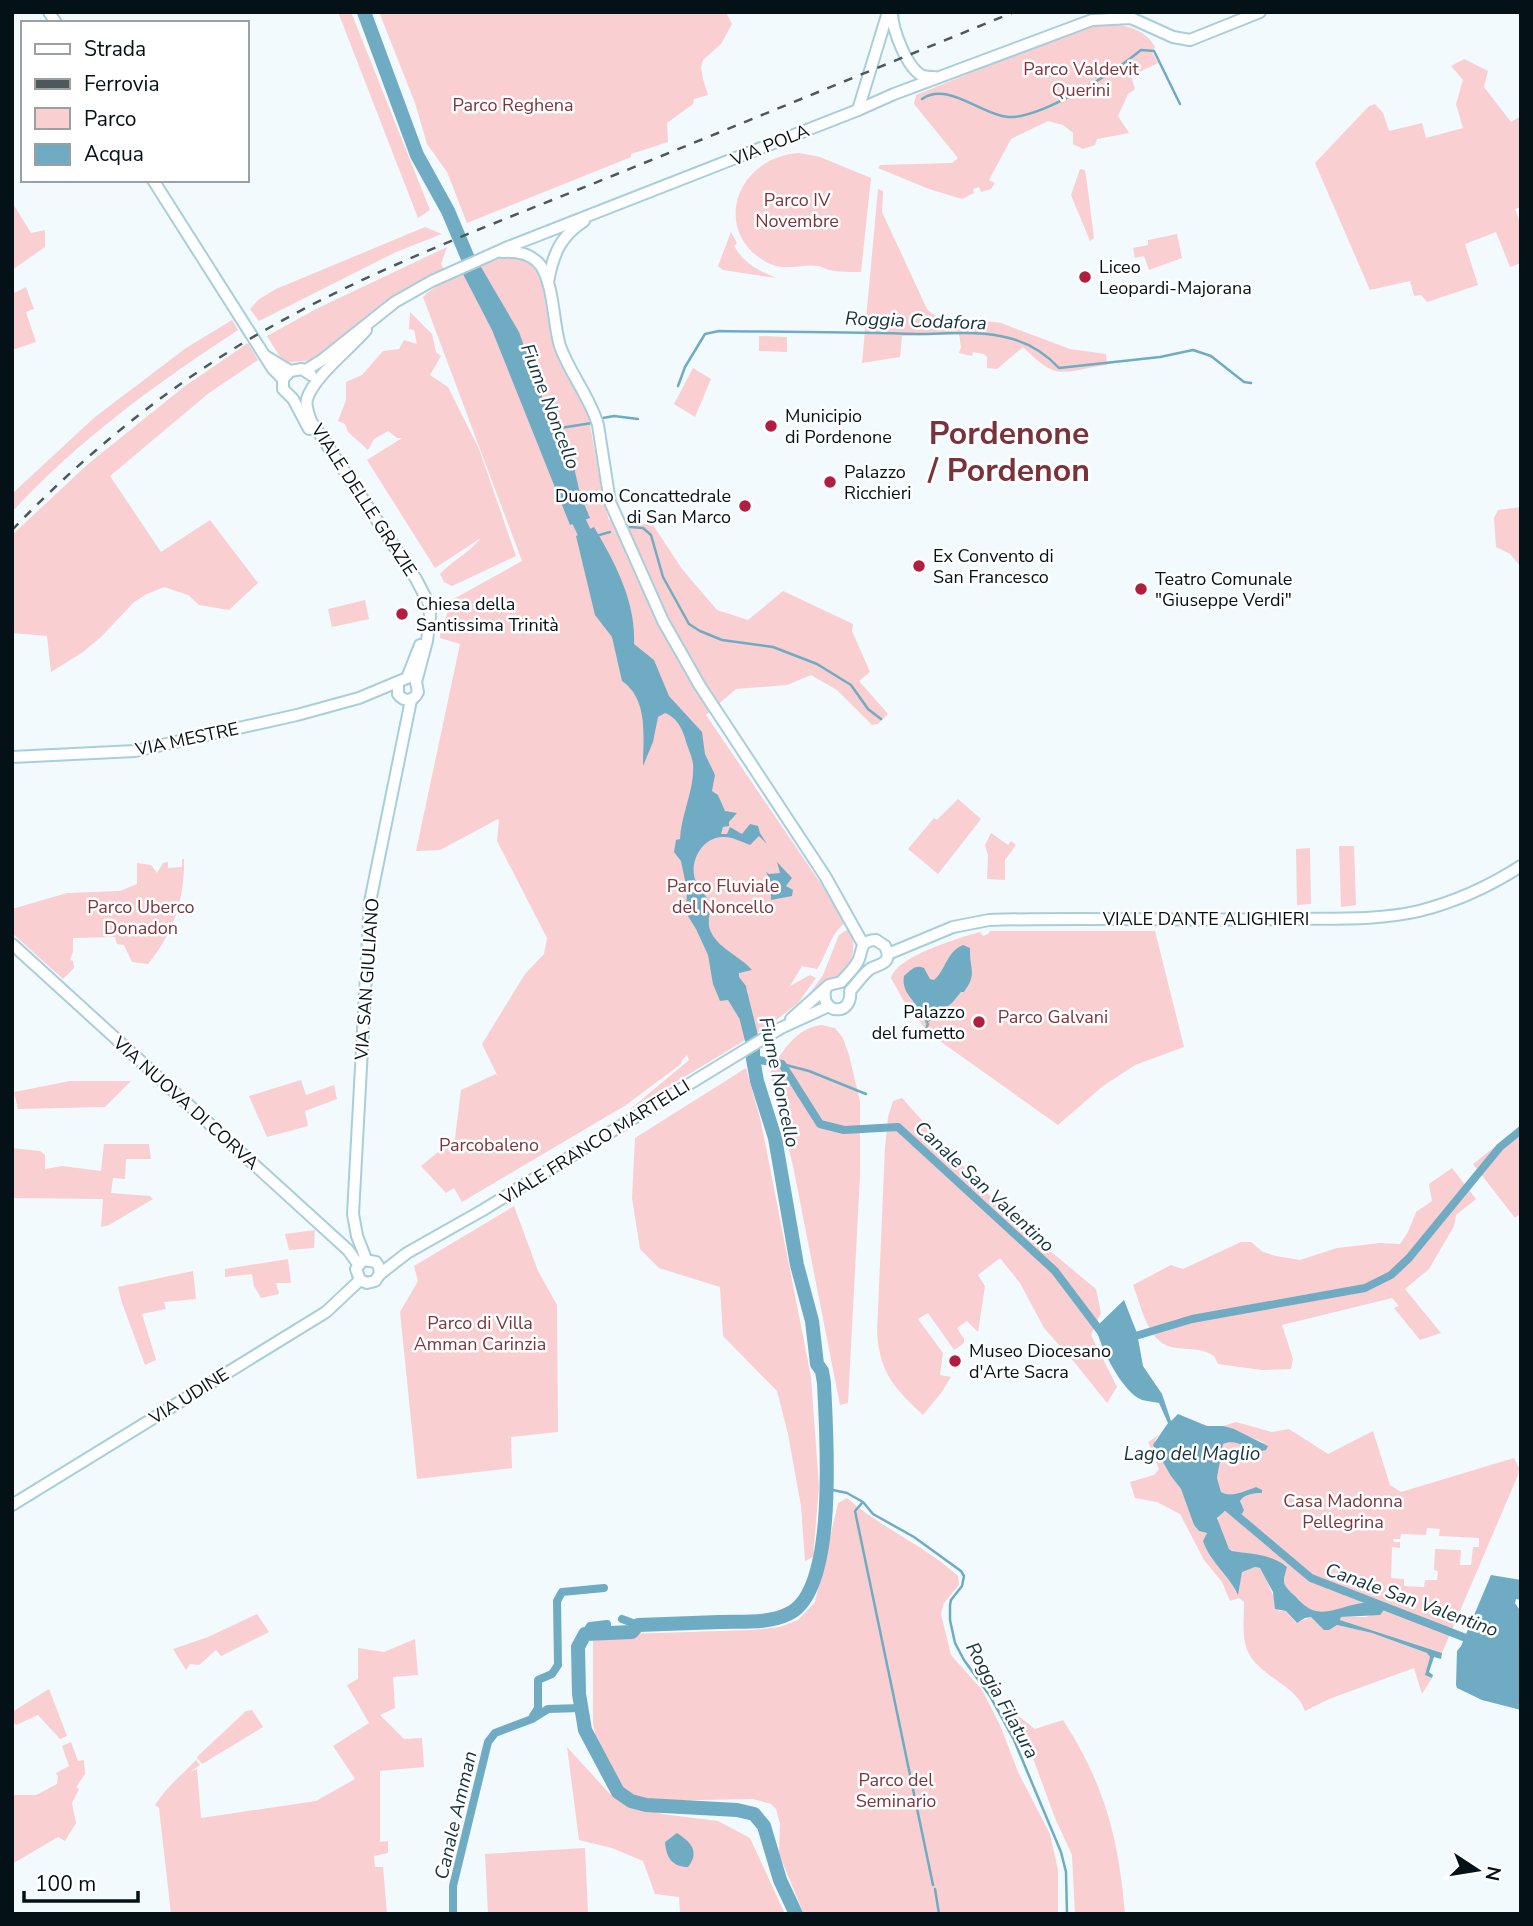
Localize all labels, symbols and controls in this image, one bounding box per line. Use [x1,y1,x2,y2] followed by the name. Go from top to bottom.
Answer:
[21,21,248,182] legend
[84,35,146,63] text: Strada
[1023,57,1139,102] park label: Parco Valdevit Querini
[84,70,160,98] text: Ferrovia
[452,93,574,117] park label: Parco Reghena
[84,105,137,133] text: Parco
[726,118,813,172] street label: VIA POLA
[84,140,144,168] text: Acqua
[755,188,839,233] park label: Parco IV Novembre
[1099,255,1252,300] place label: Liceo Leopardi-Majorana
[1077,269,1093,285] marker: Liceo Leopardi-Majorana
[845,306,987,336] water label: Roggia Codafora
[514,340,586,473] water label: Fiume Noncello
[785,404,892,449] place label: Municipio di Pordenone
[927,412,1090,492] district label: Pordenone / Pordenon
[305,418,422,581] street label: VIALE DELLE GRAZIE
[763,418,779,434] marker: Municipio di Pordenone
[844,460,911,505] place label: Palazzo Ricchieri
[822,474,838,490] marker: Palazzo Ricchieri
[555,484,731,529] place label: Duomo Concattedrale di San Marco
[737,498,753,514] marker: Duomo Concattedrale di San Marco
[933,544,1054,589] place label: Ex Convento di San Francesco
[911,558,927,574] marker: Ex Convento di San Francesco
[1155,567,1292,612] place label: Teatro Comunale "Giuseppe Verdi"
[1133,581,1149,597] marker: Teatro Comunale "Giuseppe Verdi"
[416,592,559,637] place label: Chiesa della Santissima Trinità
[394,606,410,622] marker: Chiesa della Santissima Trinità
[132,716,241,762] street label: VIA MESTRE
[667,874,779,919] park label: Parco Fluviale del Noncello
[87,895,195,940] park label: Parco Uberco Donadon
[349,897,385,1062] street label: VIA SAN GIULIANO
[1102,907,1309,931] street label: VIALE DANTE ALIGHIERI
[872,1000,965,1045] place label: Palazzo del fumetto
[998,1005,1108,1029] park label: Parco Galvani
[971,1014,987,1030] marker: Palazzo del fumetto
[753,1015,806,1150] water label: Fiume Noncello
[107,1030,264,1175] street label: VIA NUOVA DI CORVA
[495,1074,694,1211] street label: VIALE FRANCO MARTELLI
[909,1115,1060,1258] water label: Canale San Valentino
[439,1133,539,1157] park label: Parcobaleno
[414,1311,546,1356] park label: Parco di Villa Amman Carinzia
[969,1339,1111,1384] place label: Museo Diocesano d'Arte Sacra
[947,1353,963,1369] marker: Museo Diocesano d'Arte Sacra
[144,1362,233,1430] street label: VIA UDINE
[1124,1441,1260,1467] water label: Lago del Maglio
[1283,1489,1403,1534] park label: Casa Madonna Pellegrina
[1322,1557,1502,1643] water label: Canale San Valentino
[959,1638,1045,1763] water label: Roggia Filatura
[429,1748,483,1882] water label: Canale Amman
[856,1768,936,1813] park label: Parco del Seminario
[1442,1835,1512,1905] north arrow
[24,1860,138,1904] scale bar
[1478,1864,1507,1883] text: N
[35,1870,96,1898] text: 100 m

